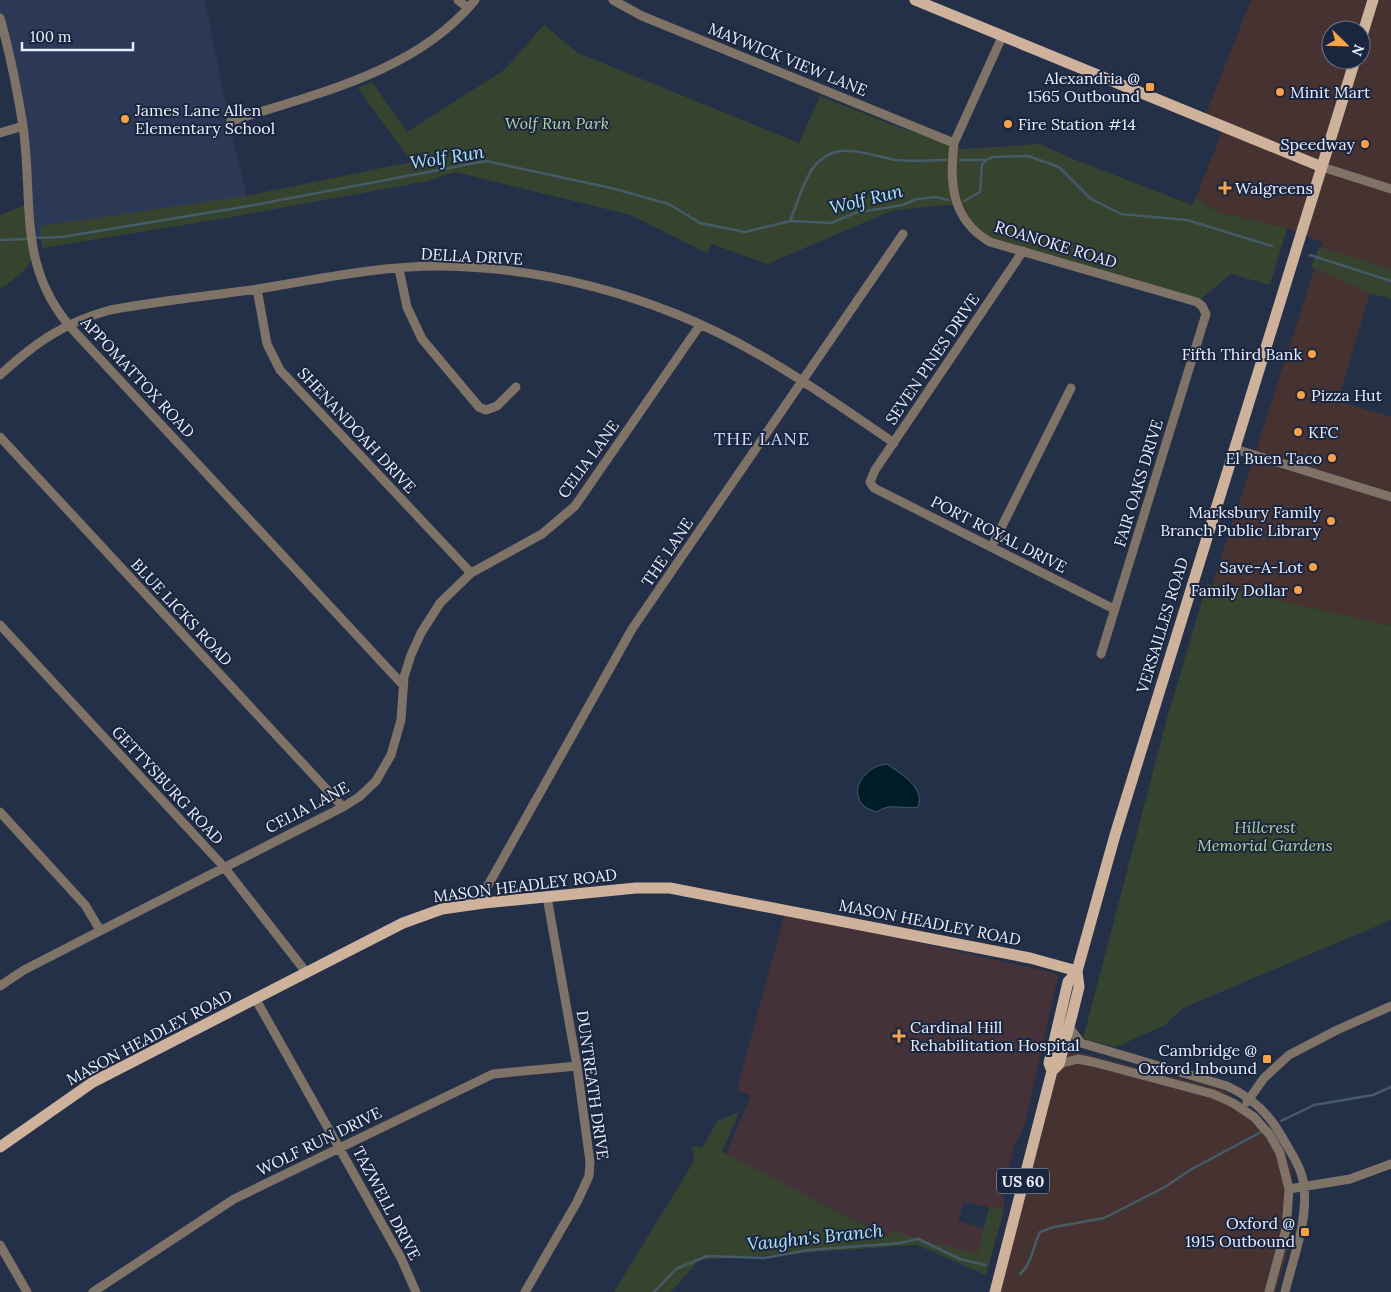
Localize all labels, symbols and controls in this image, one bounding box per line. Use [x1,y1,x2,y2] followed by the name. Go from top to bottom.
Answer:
[705,18,871,100] street label: MAYWICK VIEW LANE
[22,20,134,52] scale bar
[1321,20,1371,70] north arrow
[30,27,71,46] text: 100 m
[1347,42,1368,59] text: N
[1027,68,1140,106] place label: Alexandria @ 1565 Outbound
[1144,81,1156,93] marker: Alexandria @ 1565 Outbound
[1290,82,1371,102] place label: Minit Mart
[1274,86,1286,98] marker: Minit Mart
[134,100,275,138] place label: James Lane Allen Elementary School
[119,113,131,125] marker: James Lane Allen Elementary School
[505,113,609,133] park label: Wolf Run Park
[1018,114,1136,134] place label: Fire Station #14
[1002,118,1014,130] marker: Fire Station #14
[1281,134,1356,154] place label: Speedway
[1359,138,1371,150] marker: Speedway
[408,140,486,174] water label: Wolf Run
[1235,178,1313,198] place label: Walgreens
[827,179,905,219] water label: Wolf Run
[1219,182,1231,194] marker: Walgreens
[992,216,1120,272] street label: ROANOKE ROAD
[420,243,524,269] street label: DELLA DRIVE
[881,290,983,428] street label: SEVEN PINES DRIVE
[76,312,199,442] street label: APPOMATTOX ROAD
[1182,344,1302,364] place label: Fifth Third Bank
[1306,348,1318,360] marker: Fifth Third Bank
[294,363,420,497] street label: SHENANDOAH DRIVE
[1311,385,1383,405] place label: Pizza Hut
[1295,389,1307,401] marker: Pizza Hut
[553,416,623,502] street label: CELIA LANE
[1109,417,1167,549] street label: FAIR OAKS DRIVE
[1308,422,1339,442] place label: KFC
[1292,426,1304,438] marker: KFC
[714,427,810,450] district label: THE LANE
[1226,448,1322,468] place label: El Buen Taco
[1326,452,1338,464] marker: El Buen Taco
[928,491,1070,577] street label: PORT ROYAL DRIVE
[1160,502,1322,540] place label: Marksbury Family Branch Public Library
[637,514,697,590] street label: THE LANE
[1325,515,1337,527] marker: Marksbury Family Branch Public Library
[127,554,237,670] street label: BLUE LICKS ROAD
[1132,555,1192,696] street label: VERSAILLES ROAD
[1220,557,1304,577] place label: Save-A-Lot
[1307,561,1319,573] marker: Save-A-Lot
[1191,580,1288,600] place label: Family Dollar
[1292,584,1304,596] marker: Family Dollar
[108,722,228,849] street label: GETTYSBURG ROAD
[262,777,352,837] street label: CELIA LANE
[1197,817,1333,855] park label: Hillcrest Memorial Gardens
[432,864,618,906] street label: MASON HEADLEY ROAD
[837,895,1023,949] street label: MASON HEADLEY ROAD
[63,985,235,1089] street label: MASON HEADLEY ROAD
[573,1009,613,1161] street label: DUNTREATH DRIVE
[910,1017,1080,1055] place label: Cardinal Hill Rehabilitation Hospital
[892,1029,906,1043] marker: Cardinal Hill Rehabilitation Hospital
[1138,1040,1257,1078] place label: Cambridge @ Oxford Inbound
[1261,1053,1273,1065] marker: Cambridge @ Oxford Inbound
[253,1102,385,1180] street label: WOLF RUN DRIVE
[349,1143,425,1263] street label: TAZWELL DRIVE
[997,1168,1049,1194] road number: US 60
[1185,1213,1295,1251] place label: Oxford @ 1915 Outbound
[746,1218,885,1256] water label: Vaughn's Branch
[1299,1226,1311,1238] marker: Oxford @ 1915 Outbound

